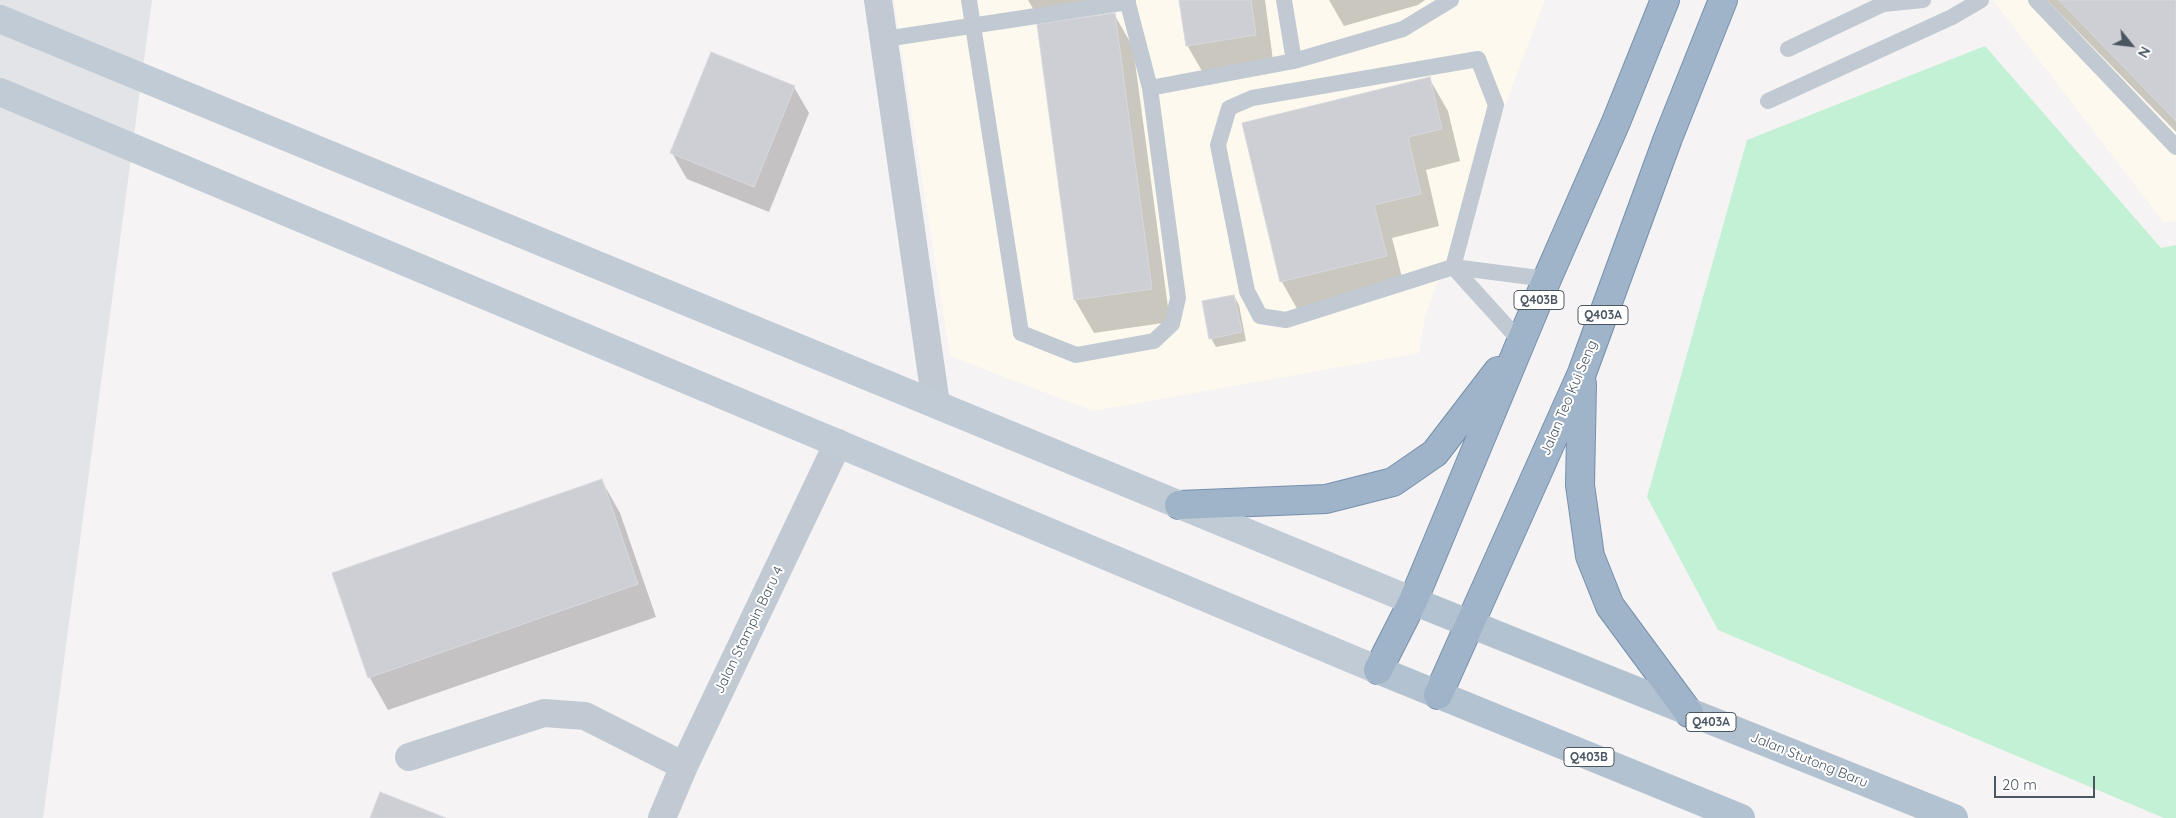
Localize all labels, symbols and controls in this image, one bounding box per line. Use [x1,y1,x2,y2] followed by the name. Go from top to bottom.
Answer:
[2106,20,2156,70] north arrow
[2134,43,2154,61] text: N
[1514,290,1564,310] road number: Q403B
[1578,306,1628,324] road number: Q403A
[1537,338,1601,458] street label: Jalan Teo Kui Seng
[711,564,787,696] street label: Jalan Stampin Baru 4
[1686,712,1736,732] road number: Q403A
[1748,729,1870,791] street label: Jalan Stutong Baru
[1564,748,1614,766] road number: Q403B
[1996,766,2097,798] scale bar
[2002,775,2037,794] text: 20 m

